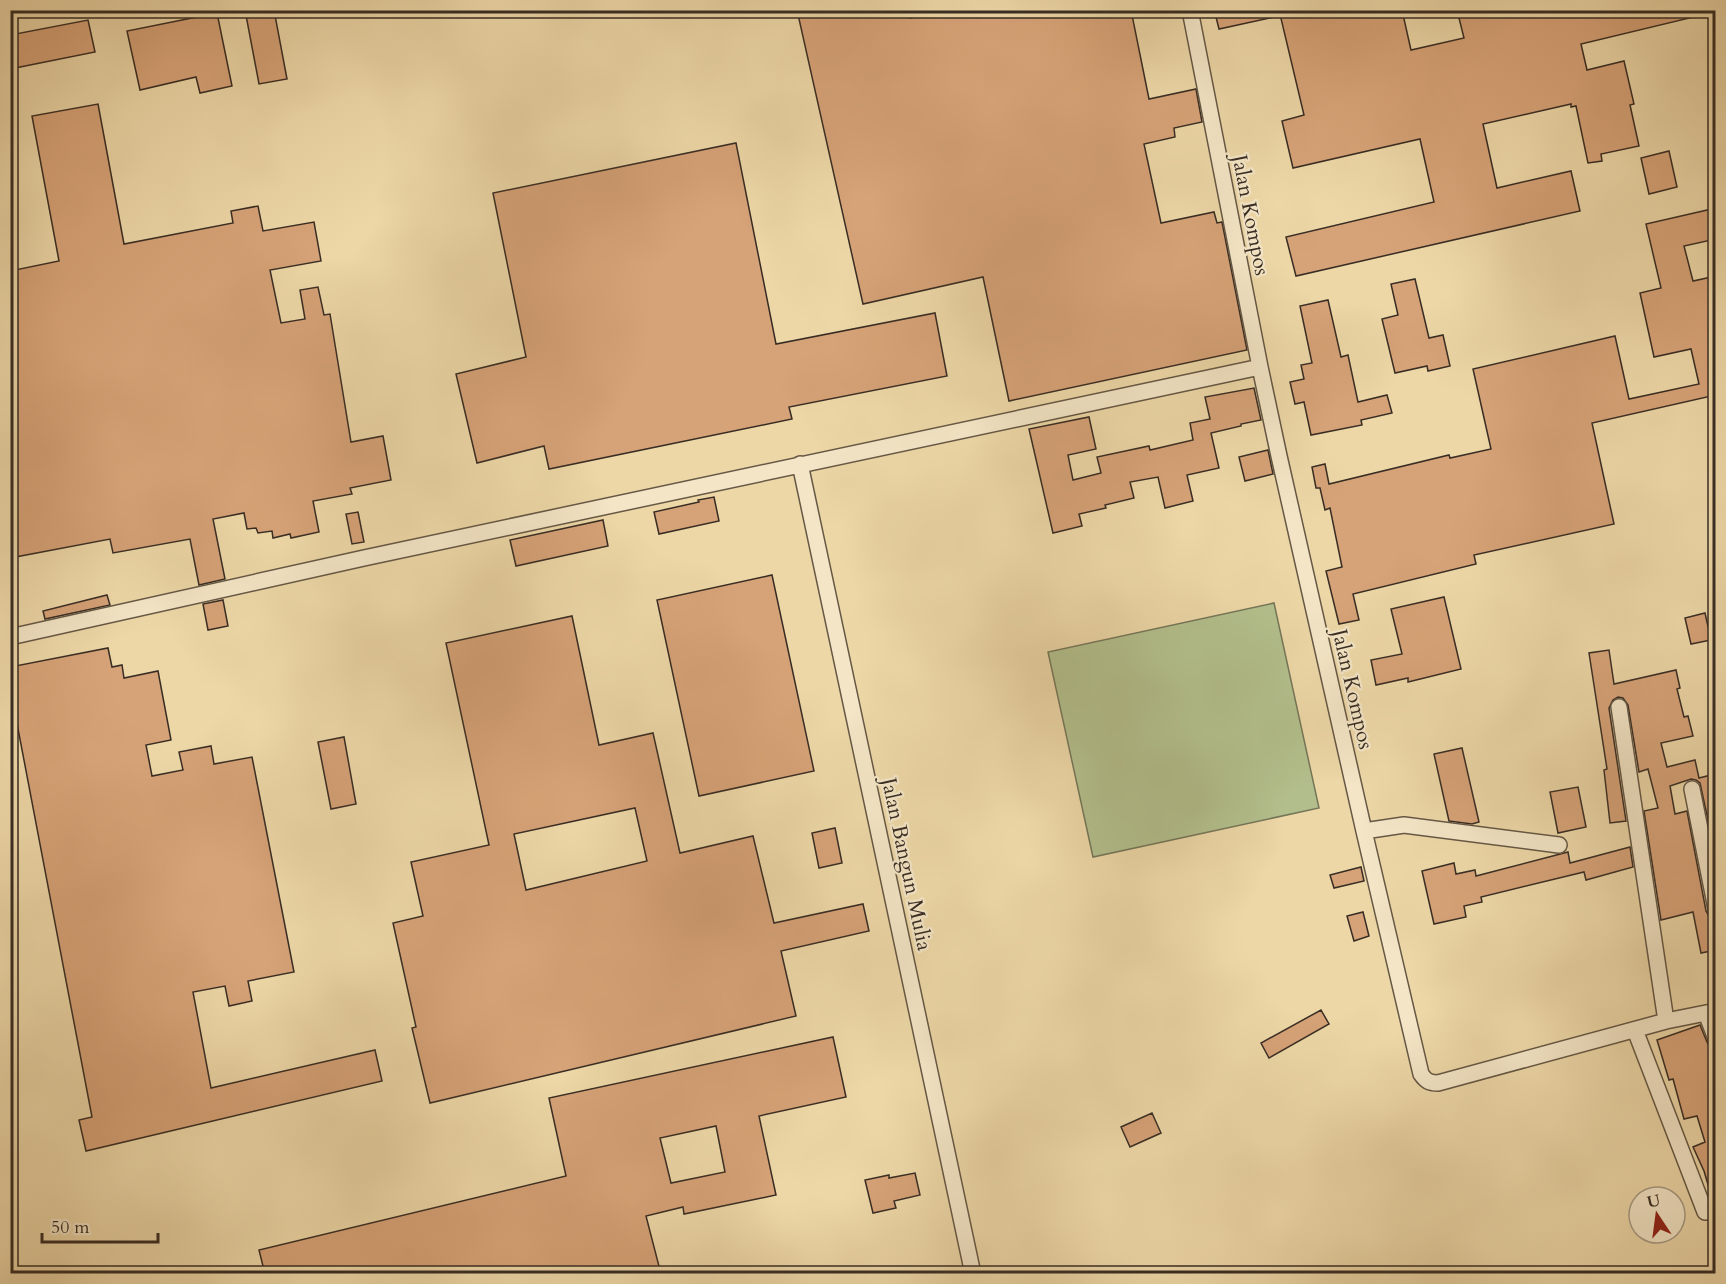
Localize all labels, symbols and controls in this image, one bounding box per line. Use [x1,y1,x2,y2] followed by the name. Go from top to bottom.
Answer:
[1224,149,1276,278] street label: Jalan Kompos
[1324,623,1380,752] street label: Jalan Kompos
[873,772,939,953] street label: Jalan Bangun Mulia
[1627,1185,1687,1245] north arrow
[1645,1189,1663,1214] text: U
[42,1206,158,1244] scale bar
[51,1215,90,1240] text: 50 m

